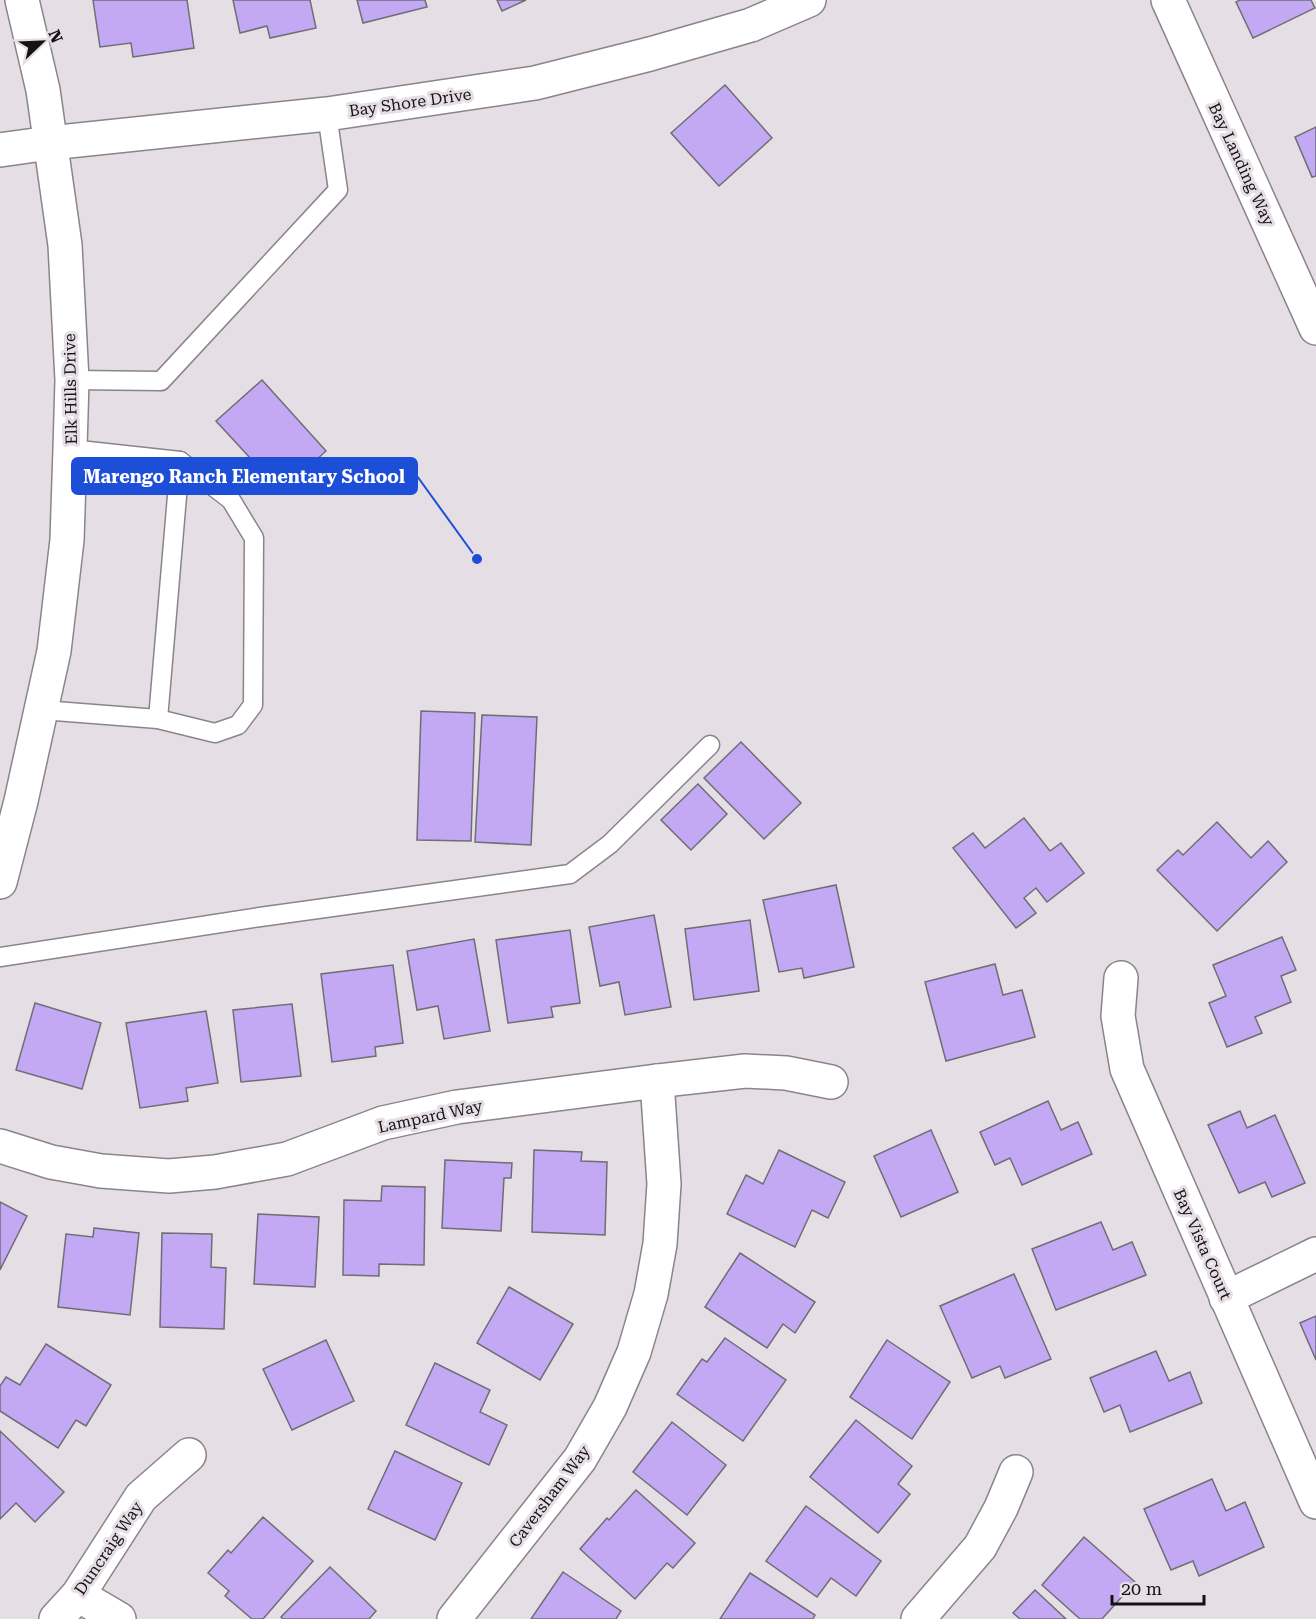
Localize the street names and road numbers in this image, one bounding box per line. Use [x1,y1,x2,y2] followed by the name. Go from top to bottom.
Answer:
[348,84,473,121] street label: Bay Shore Drive
[1205,100,1279,229] street label: Bay Landing Way
[60,333,81,445] street label: Elk Hills Drive
[376,1096,485,1137] street label: Lampard Way
[1170,1186,1235,1303] street label: Bay Vista Court
[505,1441,594,1551] street label: Caversham Way
[70,1498,147,1598] street label: Duncraig Way

